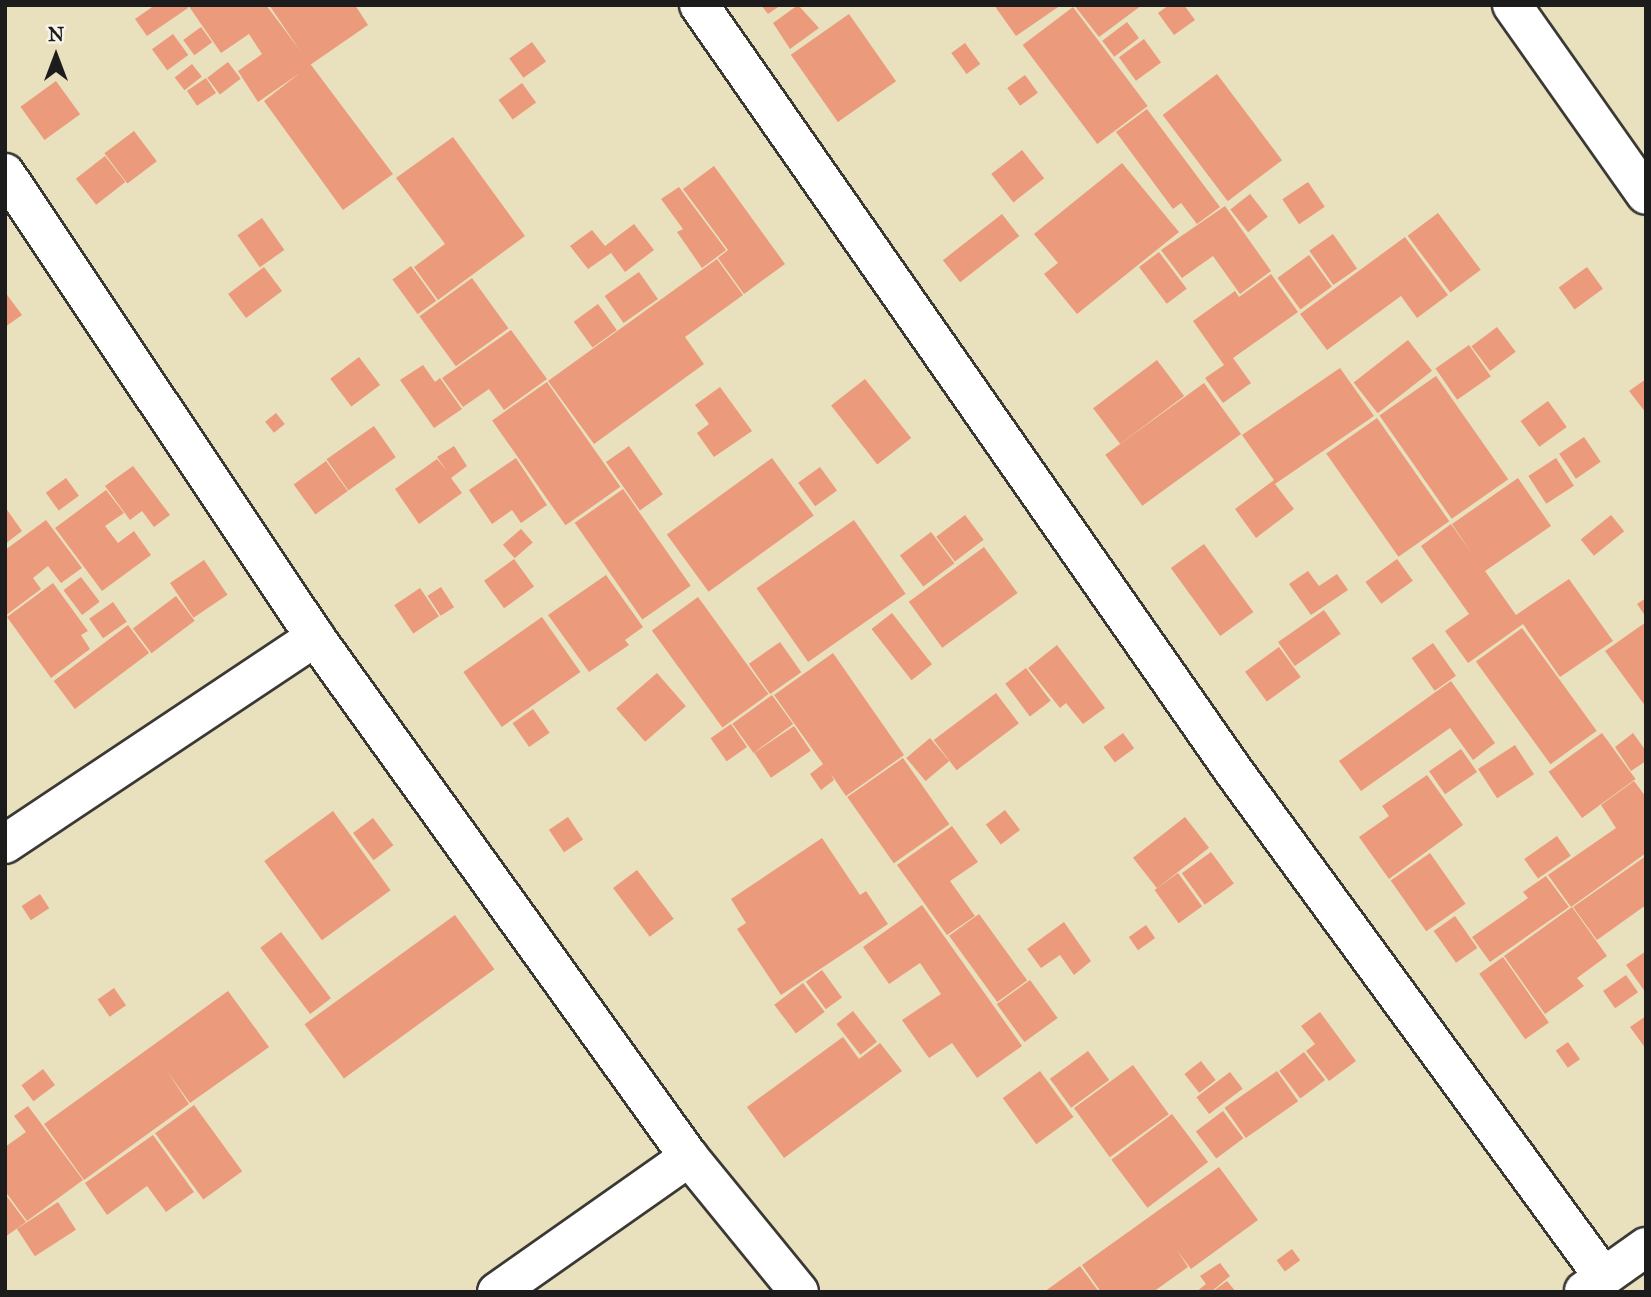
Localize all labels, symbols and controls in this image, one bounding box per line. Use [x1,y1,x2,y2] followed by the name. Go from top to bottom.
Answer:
[21,21,91,91] north arrow
[48,23,64,46] text: N

